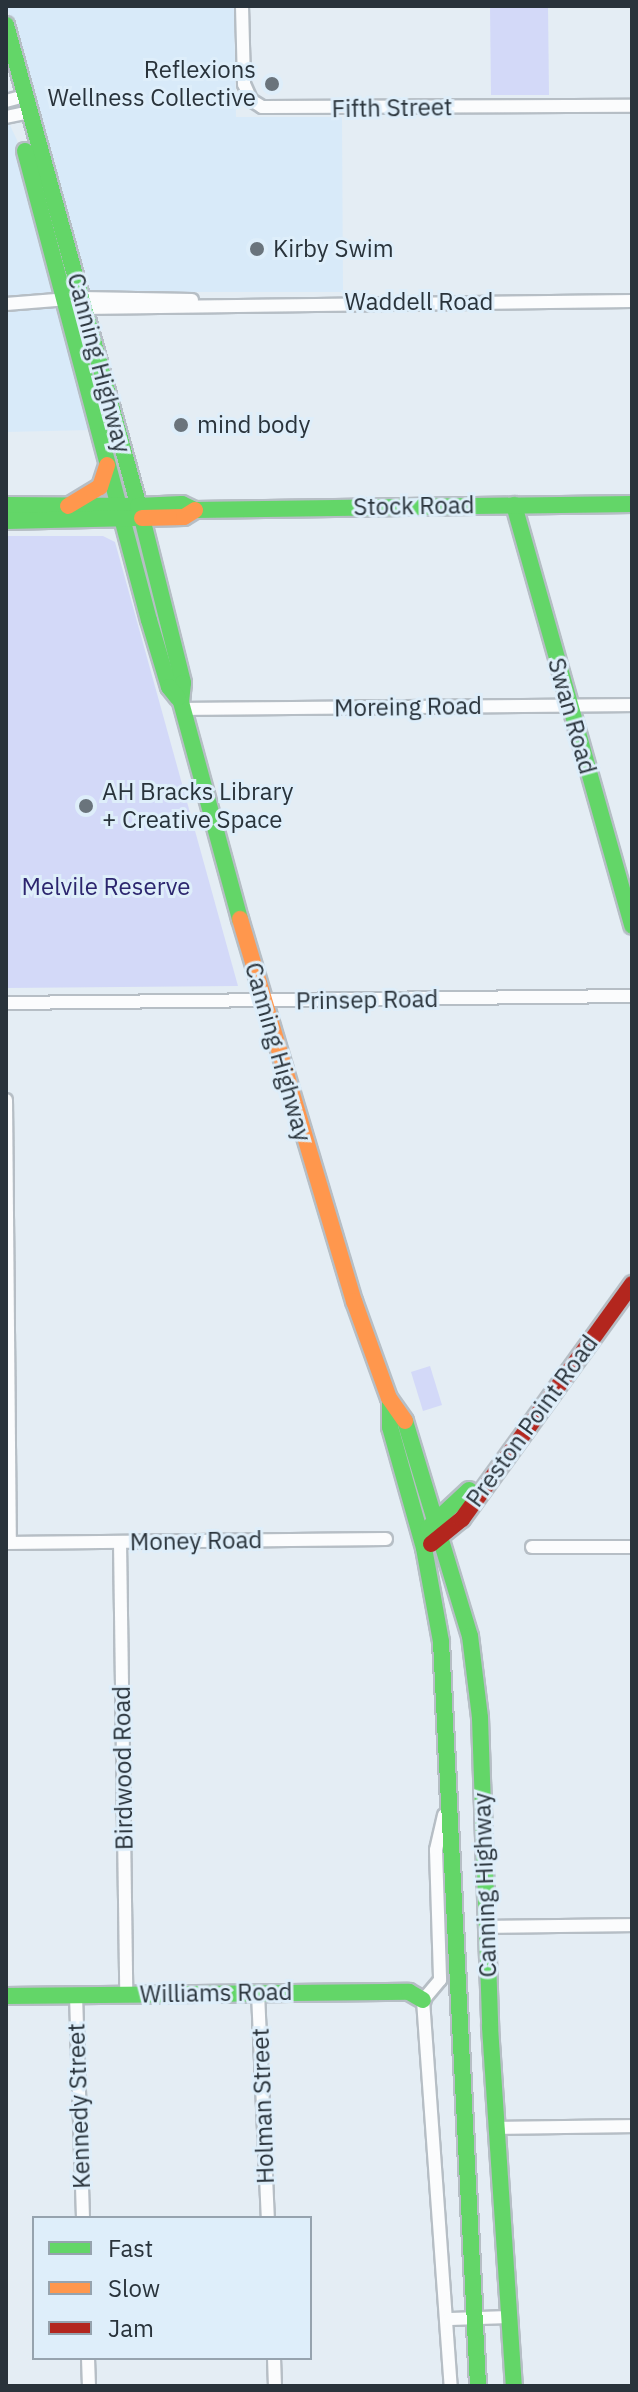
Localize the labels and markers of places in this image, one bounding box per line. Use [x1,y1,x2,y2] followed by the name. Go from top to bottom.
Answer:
[47,56,256,112] place label: Reflexions Wellness Collective
[263,75,281,93] marker: Reflexions Wellness Collective
[273,235,394,263] place label: Kirby Swim
[248,240,266,258] marker: Kirby Swim
[197,411,310,439] place label: mind body
[172,416,190,434] marker: mind body
[102,778,294,834] place label: AH Bracks Library + Creative Space
[77,797,95,815] marker: AH Bracks Library + Creative Space

